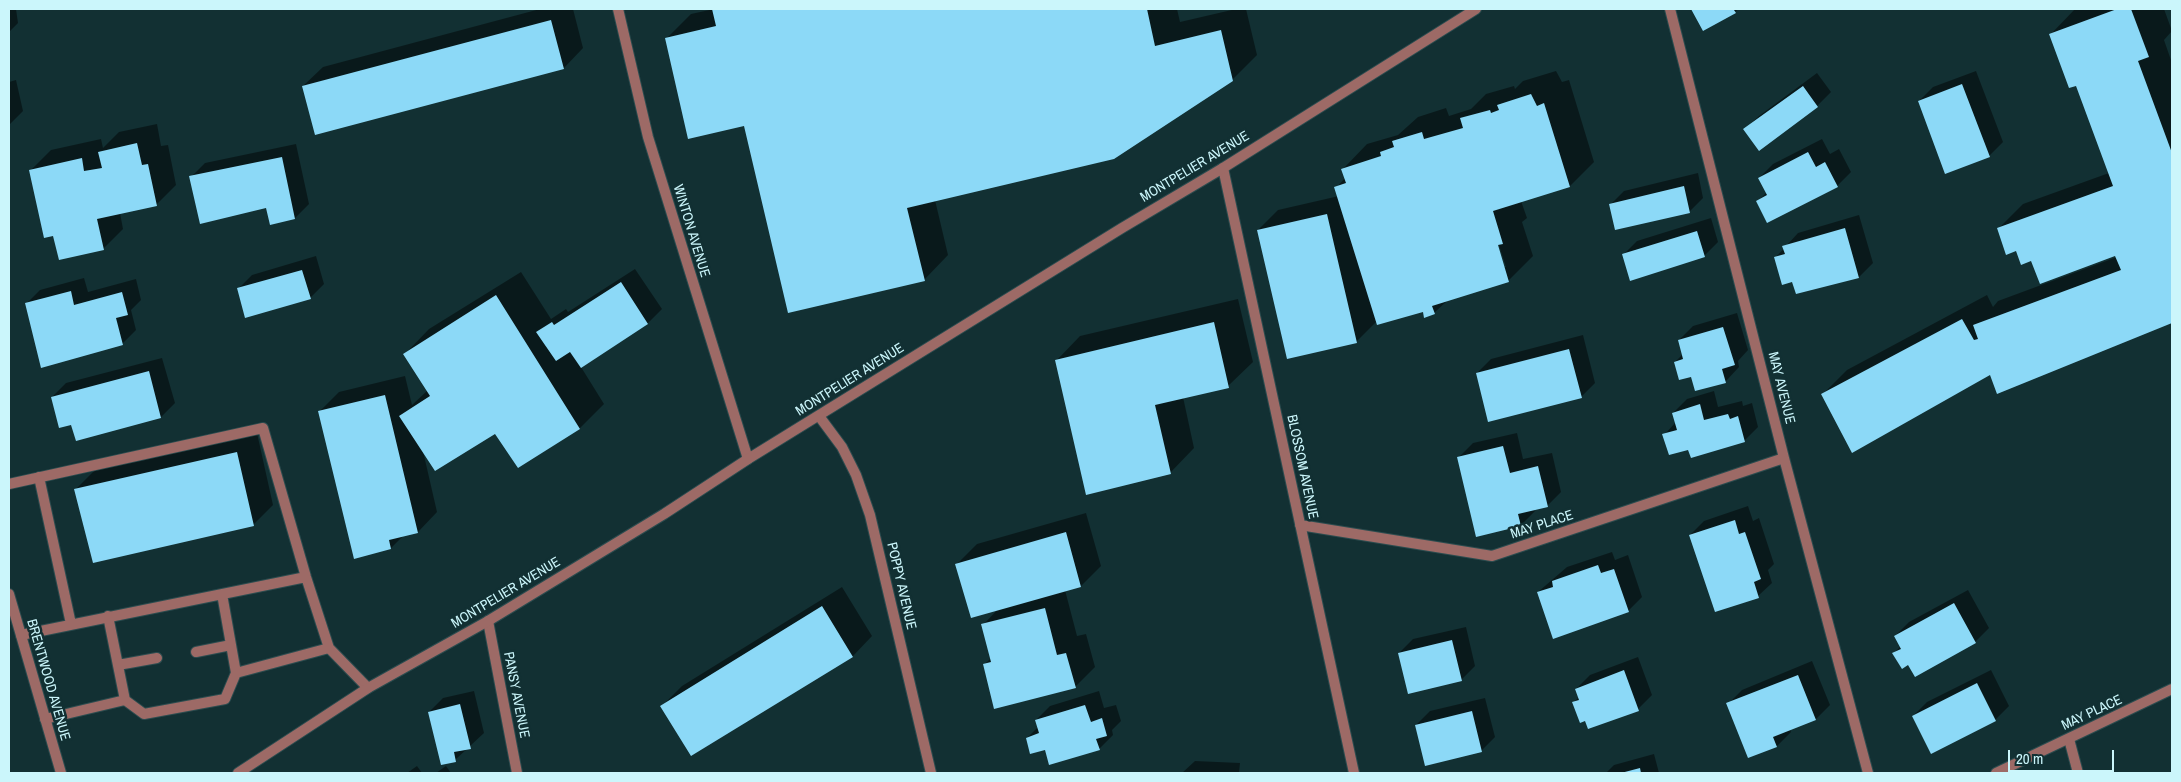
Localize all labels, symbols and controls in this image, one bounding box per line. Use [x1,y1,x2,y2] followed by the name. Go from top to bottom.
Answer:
[1137,128,1253,206] street label: MONTPELIER AVENUE
[669,183,713,279] street label: WINTON AVENUE
[793,340,907,420] street label: MONTPELIER AVENUE
[1764,350,1798,426] street label: MAY AVENUE
[1283,413,1321,521] street label: BLOSSOM AVENUE
[1509,507,1575,543] street label: MAY PLACE
[883,541,919,631] street label: POPPY AVENUE
[448,554,564,632] street label: MONTPELIER AVENUE
[23,617,73,743] street label: BRENTWOOD AVENUE
[499,650,533,740] street label: PANSY AVENUE
[2059,692,2125,734] street label: MAY PLACE
[2011,740,2117,772] scale bar
[2016,748,2043,769] text: 20 m

